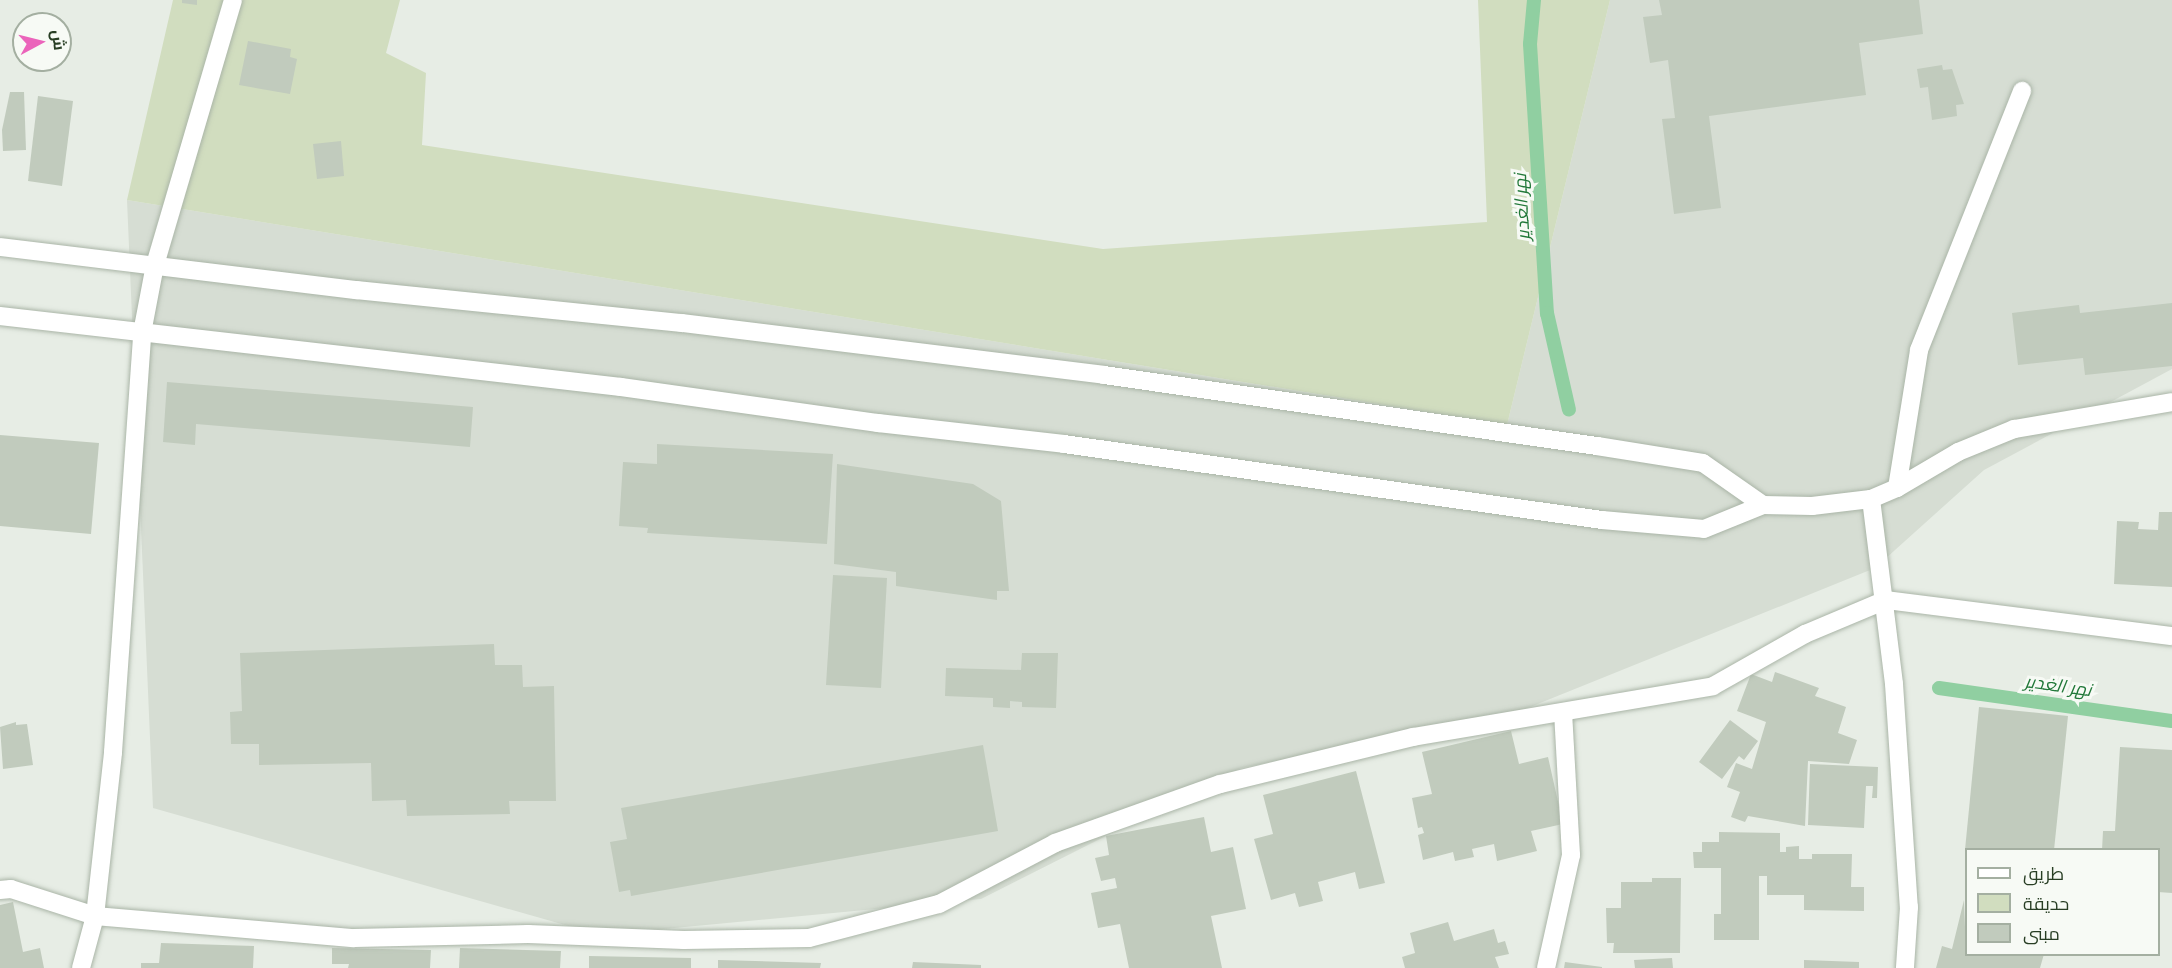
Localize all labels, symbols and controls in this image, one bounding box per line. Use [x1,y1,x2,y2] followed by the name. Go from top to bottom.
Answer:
[12,12,72,72] north arrow
[48,29,69,51] text: ش
[1509,173,1535,241] water label: نهر الغدير
[2023,671,2093,701] water label: نهر الغدير
[1965,848,2160,956] legend
[2023,863,2064,885] text: طريق
[2023,893,2069,915] text: حديقة
[2023,923,2060,945] text: مبنى

